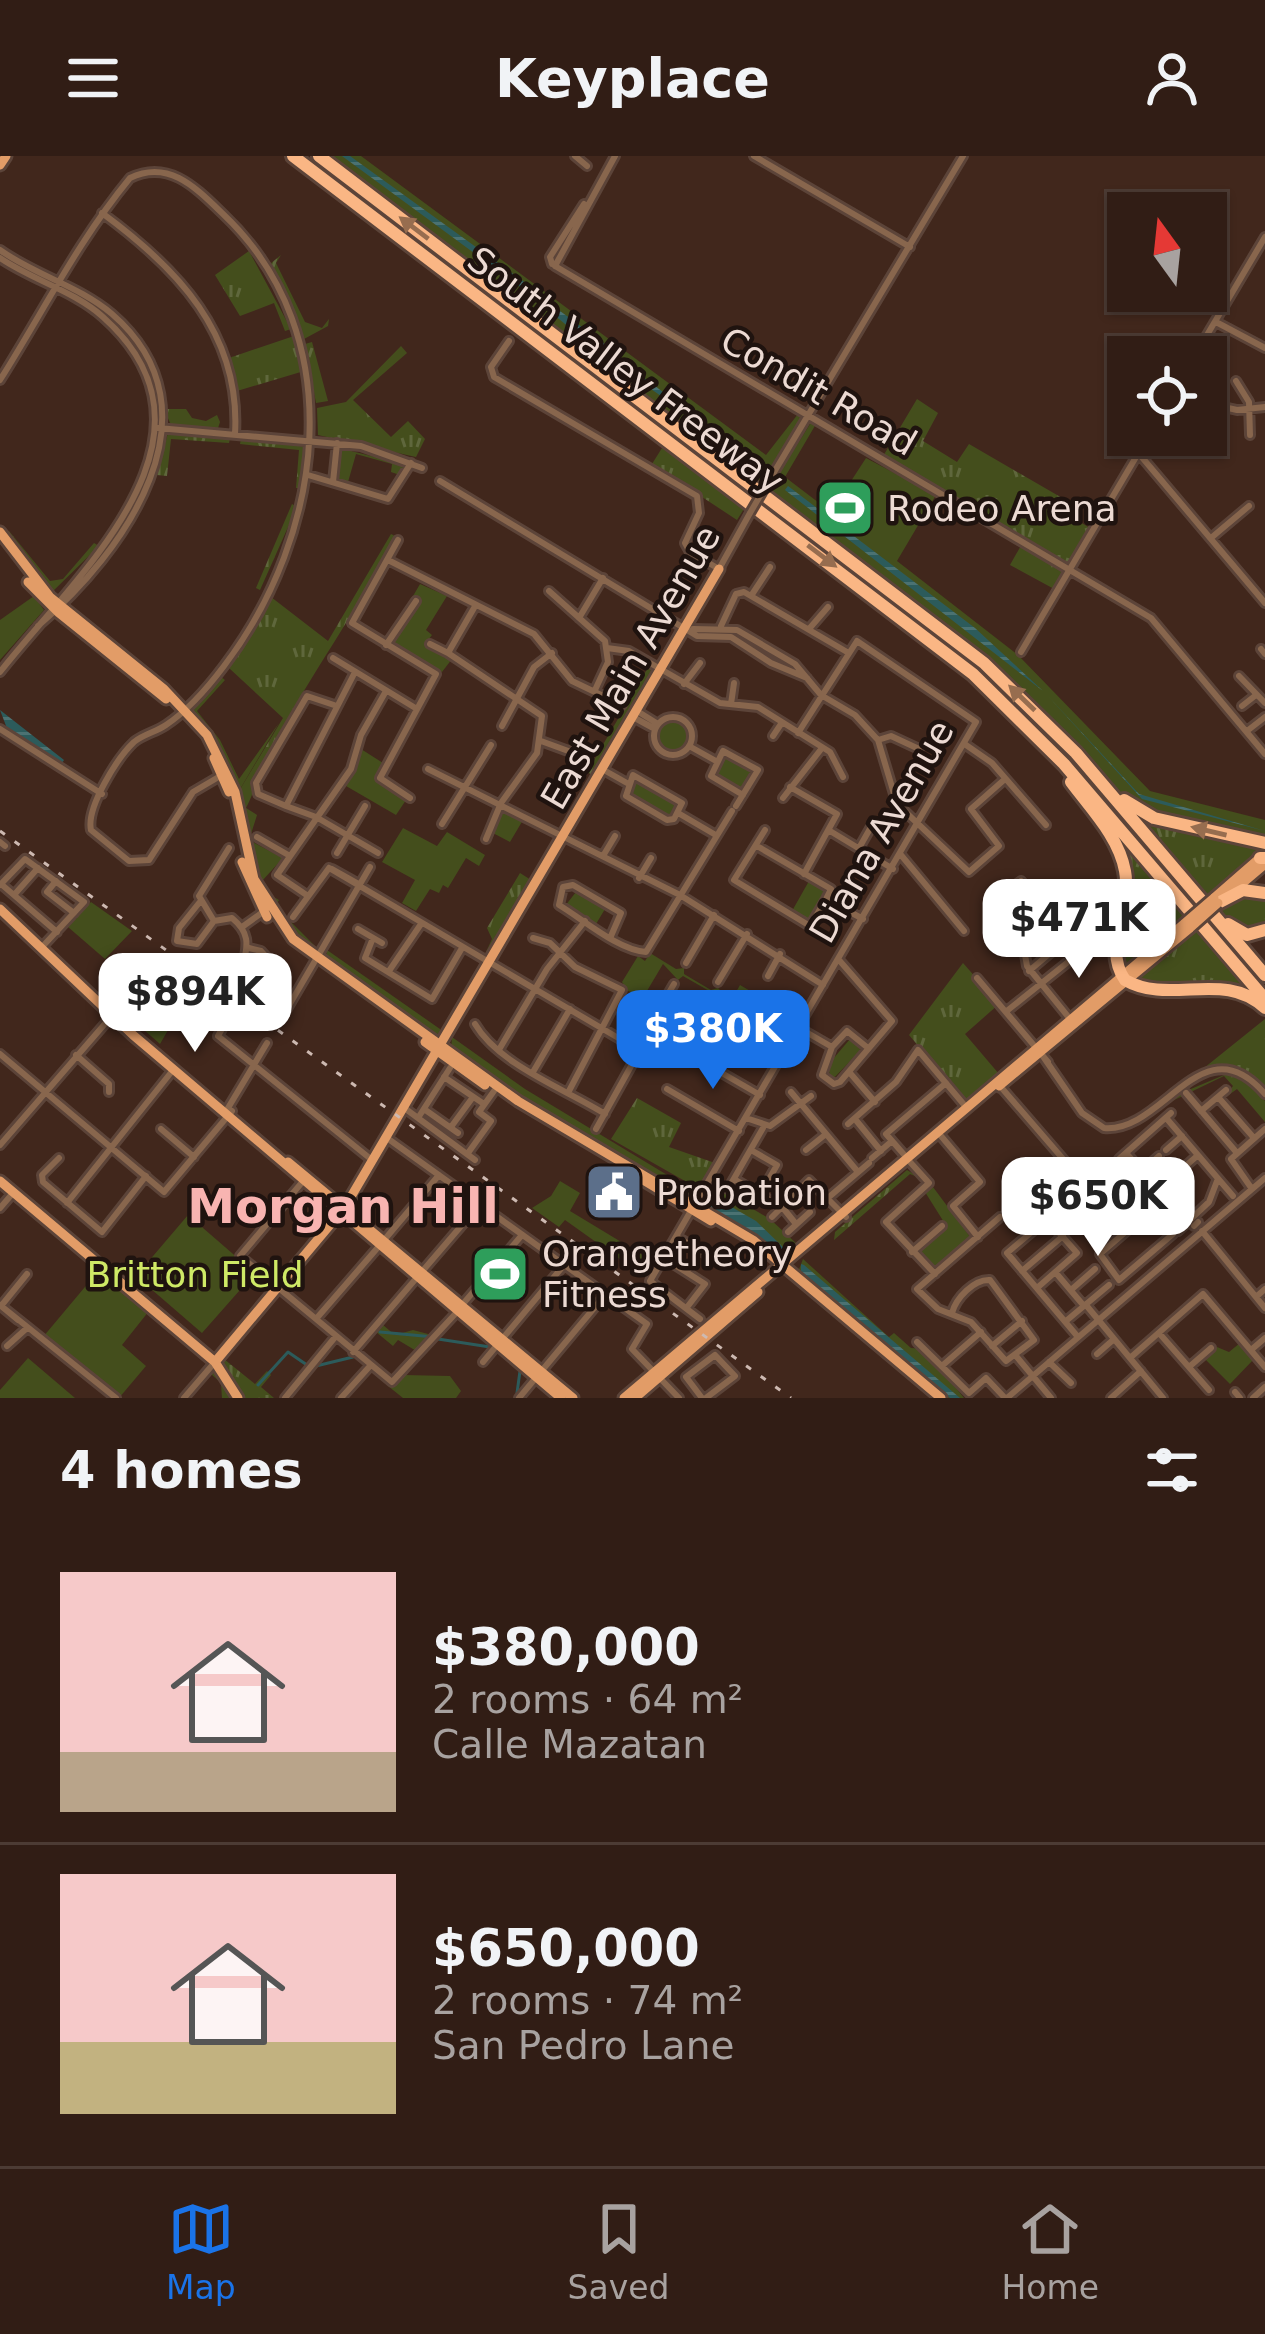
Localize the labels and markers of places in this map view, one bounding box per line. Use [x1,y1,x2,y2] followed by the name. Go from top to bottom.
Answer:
[814,477,876,539] sports icon: Rodeo Arena
[887,488,1117,529] place label: Rodeo Arena
[995,879,1163,981] pin: $471K
[111,953,279,1055] pin: $894K
[629,990,797,1092] pin: $380K
[1014,1157,1182,1259] pin: $650K
[583,1161,645,1223] public building icon: Probation
[656,1172,827,1213] place label: Probation
[542,1233,792,1315] place label: Orangetheory Fitness
[469,1243,531,1305] sports icon: Orangetheory Fitness

